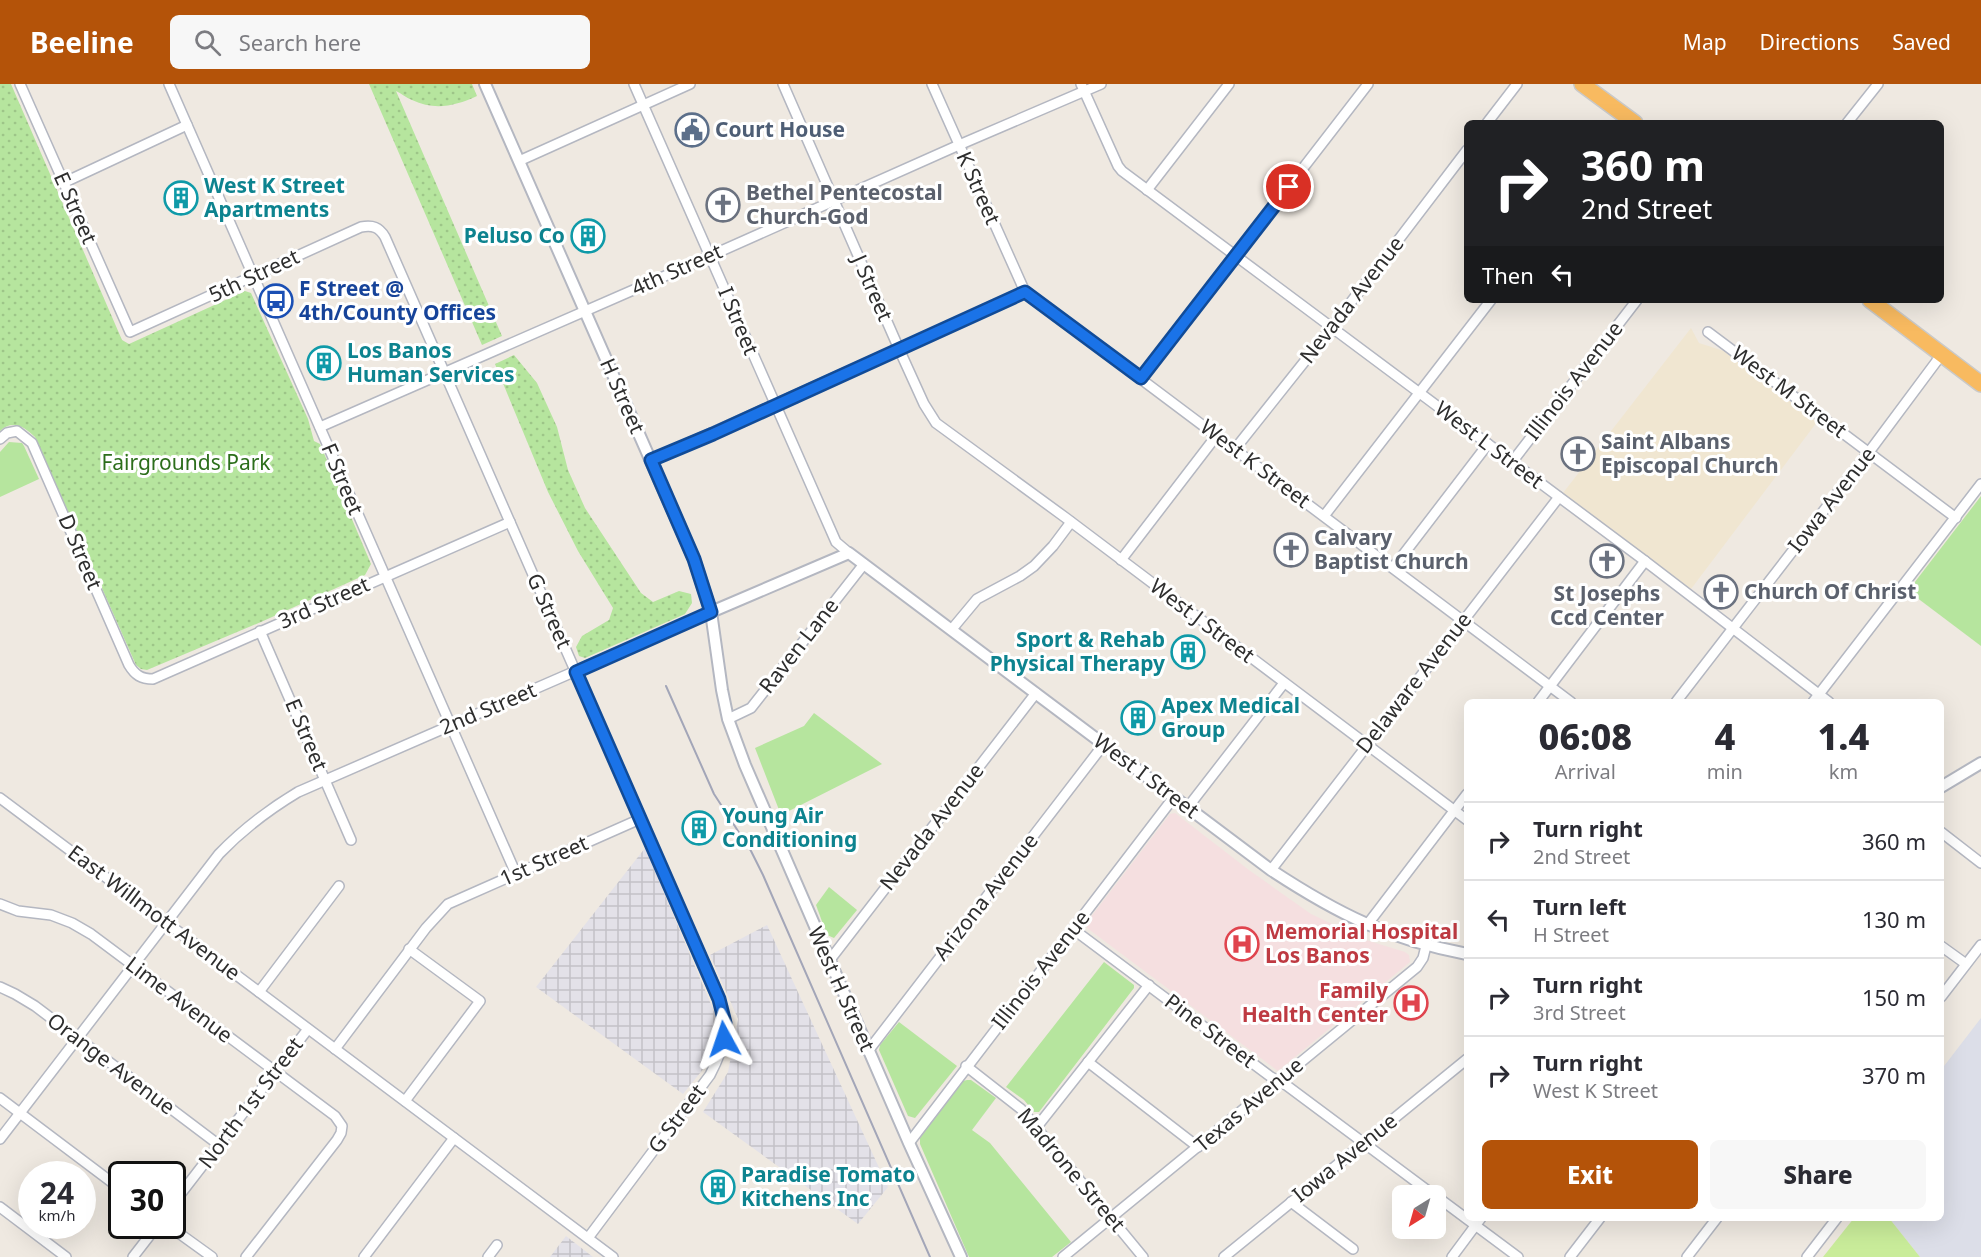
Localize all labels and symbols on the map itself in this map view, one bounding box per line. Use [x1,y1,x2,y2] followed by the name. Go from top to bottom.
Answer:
[674,112,710,148] public building icon: Court House
[715,115,845,143] place label: Court House
[950,147,1008,229] street label: K Street
[1263,161,1314,212] pin
[48,167,104,248] street label: E Street
[204,171,345,223] place label: West K Street Apartments
[746,178,943,230] place label: Bethel Pentecostal Church-God
[163,180,199,216] building icon: West K Street Apartments
[705,187,741,223] church icon: Bethel Pentecostal Church-God
[570,218,606,254] building icon: Peluso Co
[464,221,565,249] place label: Peluso Co
[1293,230,1410,369] street label: Nevada Avenue
[627,236,727,302] street label: 4th Street
[204,242,304,308] street label: 5th Street
[845,248,900,326] street label: J Street
[299,274,496,326] place label: F Street @ 4th/County Offices
[712,282,766,359] street label: I Street
[258,283,294,319] bus stop icon: F Street @ 4th/County Offices
[1518,315,1628,446] street label: Illinois Avenue
[347,336,515,388] place label: Los Banos Human Services
[1726,339,1853,444] street label: West M Street
[306,345,342,381] building icon: Los Banos Human Services
[594,354,652,438] street label: H Street
[1430,394,1550,494] street label: West L Street
[1195,413,1317,514] street label: West K Street
[1601,427,1779,479] place label: Saint Albans Episcopal Church
[1560,436,1596,472] church icon: Saint Albans Episcopal Church
[315,439,371,519] street label: F Street
[1781,441,1881,558] street label: Iowa Avenue
[101,448,271,476] park label: Fairgrounds Park
[53,510,109,594] street label: D Street
[1314,523,1469,575] place label: Calvary Baptist Church
[1273,532,1309,568] church icon: Calvary Baptist Church
[1589,543,1625,579] church icon: St Josephs Ccd Center
[273,569,374,635] street label: 3rd Street
[521,569,579,653] street label: G Street
[1145,572,1261,669] street label: West J Street
[1703,574,1739,610] church icon: Church Of Christ
[1744,577,1916,605] place label: Church Of Christ
[1550,579,1664,631] place label: St Josephs Ccd Center
[752,592,844,699] street label: Raven Lane
[1349,606,1477,759] street label: Delaware Avenue
[990,625,1165,677] place label: Sport & Rehab Physical Therapy
[1170,634,1206,670] building icon: Sport & Rehab Physical Therapy
[435,675,540,741] street label: 2nd Street
[1161,691,1300,743] place label: Apex Medical Group
[279,694,335,775] street label: E Street
[1120,700,1156,736] building icon: Apex Medical Group
[1088,726,1205,824] street label: West I Street
[873,757,990,896] street label: Nevada Avenue
[722,801,857,853] place label: Young Air Conditioning
[681,810,717,846] building icon: Young Air Conditioning
[927,827,1044,966] street label: Arizona Avenue
[495,828,592,892] street label: 1st Street
[63,838,247,986] street label: East Willmott Avenue
[985,904,1095,1035] street label: Illinois Avenue
[1265,917,1458,969] place label: Memorial Hospital Los Banos
[802,922,882,1056] street label: West H Street
[1224,926,1260,962] hospital icon: Memorial Hospital Los Banos
[120,950,239,1049] street label: Lime Avenue
[1242,976,1389,1028] place label: Family Health Center
[1393,985,1429,1021] hospital icon: Family Health Center
[1159,987,1262,1074] street label: Pine Street
[42,1006,181,1121] street label: Orange Avenue
[692,1007,756,1071] position arrow
[192,1031,309,1174] street label: North 1st Street
[1188,1051,1309,1158] street label: Texas Avenue
[641,1078,712,1159] street label: G Street
[1012,1102,1132,1238] street label: Madrone Street
[1286,1106,1402,1208] street label: Iowa Avenue
[741,1160,915,1212] place label: Paradise Tomato Kitchens Inc
[108,1161,186,1239] speed limit sign: 30
[700,1169,736,1205] building icon: Paradise Tomato Kitchens Inc
[1392,1185,1446,1239] north arrow

